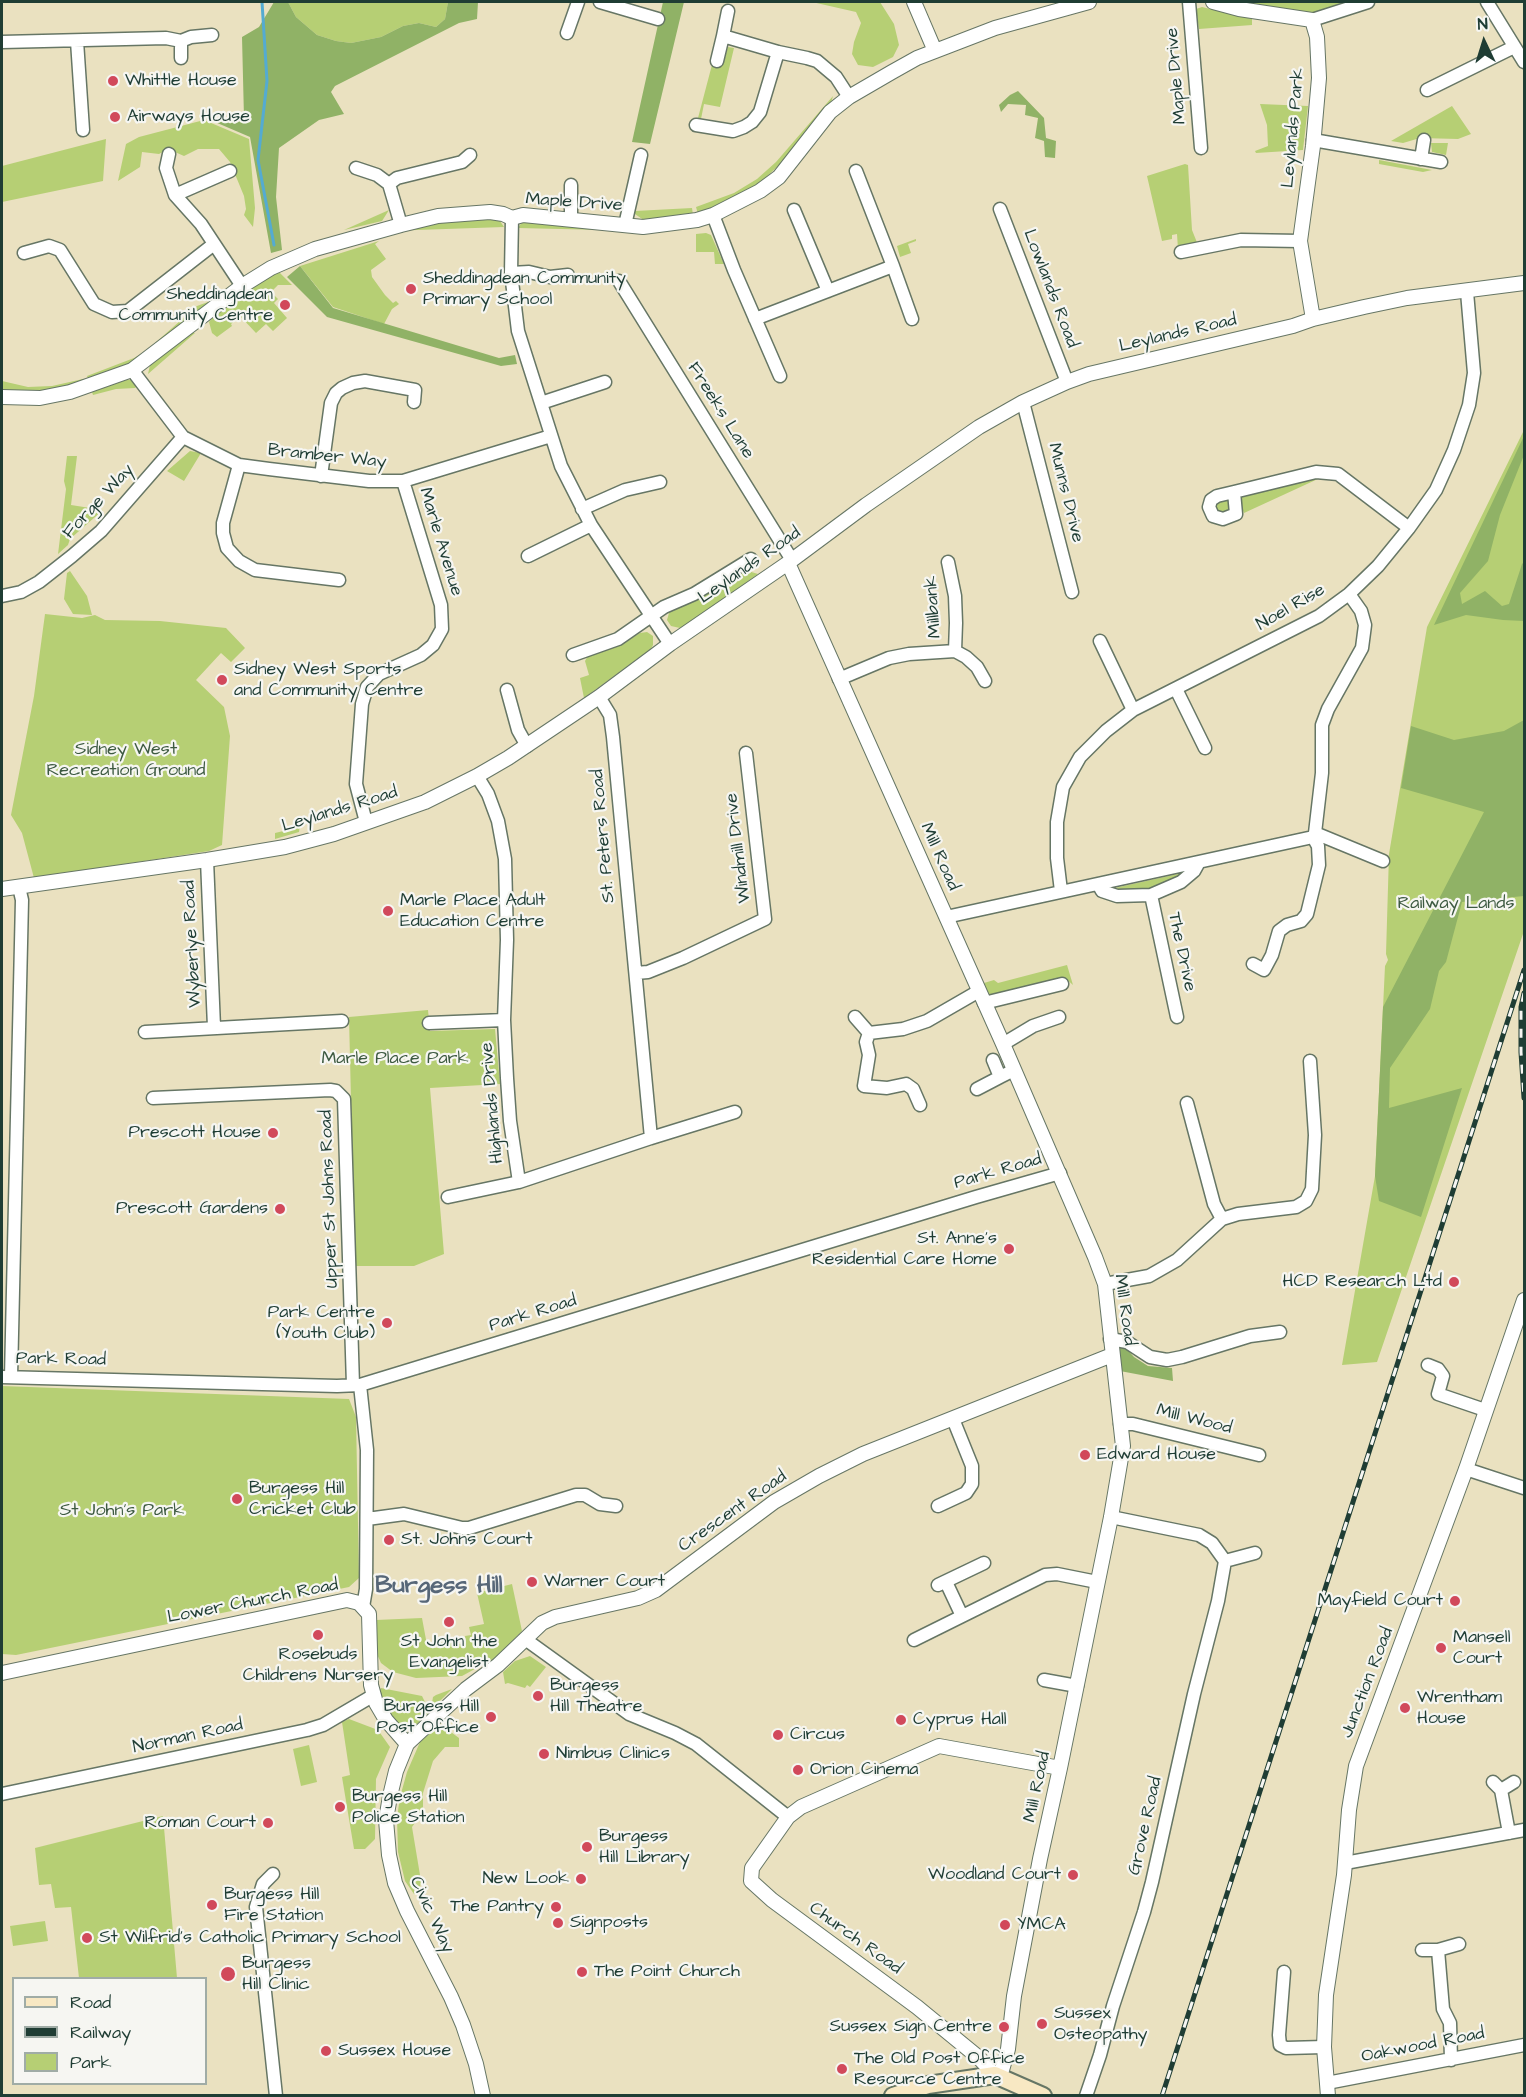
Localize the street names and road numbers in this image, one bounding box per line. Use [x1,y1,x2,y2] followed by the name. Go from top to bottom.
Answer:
[1162,27,1192,125] street label: Maple Drive
[1278,67,1310,189] street label: Leylands Park
[525,189,623,217] street label: Maple Drive
[1018,227,1082,351] street label: Lowlands Road
[1117,310,1239,358] street label: Leylands Road
[682,359,758,463] street label: Freeks Lane
[267,440,387,474] street label: Bramber Way
[1042,441,1088,545] street label: Munns Drive
[59,460,139,544] street label: Forge Way
[413,485,467,599] street label: Marle Avenue
[695,523,805,609] street label: Leylands Road
[921,575,947,639] street label: Millbank
[1253,580,1329,636] street label: Noel Rise
[587,768,621,904] street label: St. Peters Road
[280,782,400,838] street label: Leylands Road
[722,792,756,904] street label: Windmill Drive
[915,820,963,894] street label: Mill Road
[179,880,207,1008] street label: Wyberlye Road
[1162,910,1200,994] street label: The Drive
[477,1041,509,1165] street label: Highlands Drive
[316,1110,344,1288] street label: Upper St Johns Road
[952,1149,1044,1195] street label: Park Road
[1108,1273,1140,1347] street label: Mill Road
[487,1290,579,1338] street label: Park Road
[16,1348,106,1372] street label: Park Road
[1154,1400,1234,1440] street label: Mill Wood
[675,1467,791,1557] street label: Crescent Road
[166,1575,340,1629] street label: Lower Church Road
[1337,1625,1399,1741] street label: Junction Road
[131,1715,245,1759] street label: Norman Road
[1020,1750,1056,1824] street label: Mill Road
[1124,1775,1168,1877] street label: Grove Road
[404,1873,458,1957] street label: Civic Way
[804,1898,906,1980] street label: Church Road
[1360,2023,1486,2069] street label: Oakwood Road

